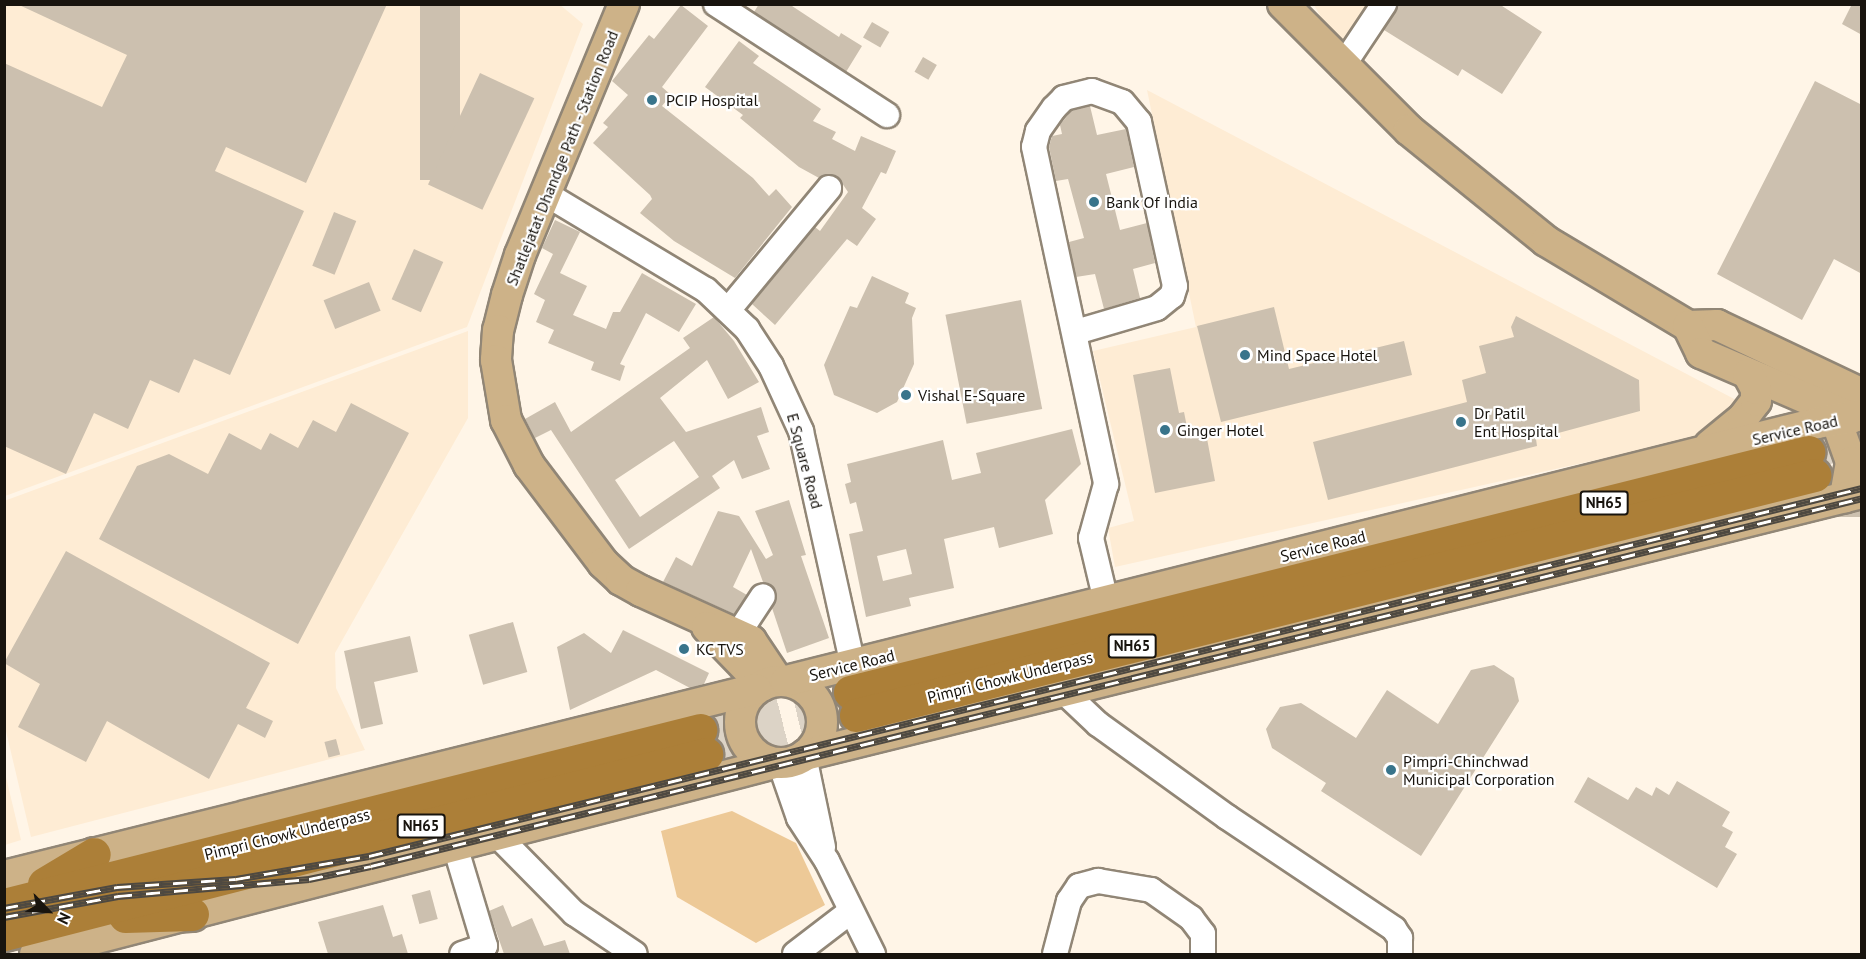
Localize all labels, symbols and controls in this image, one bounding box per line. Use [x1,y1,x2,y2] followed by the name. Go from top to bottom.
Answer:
[501,26,623,290] street label: Shatlejatat Dhandge Path - Station Road
[666,90,759,110] place label: PCIP Hospital
[643,91,661,109] marker: PCIP Hospital
[1106,192,1199,212] place label: Bank Of India
[1087,195,1101,209] marker: Bank Of India
[1257,345,1377,365] place label: Mind Space Hotel
[1238,348,1252,362] marker: Mind Space Hotel
[918,385,1025,405] place label: Vishal E-Square
[899,388,913,402] marker: Vishal E-Square
[1474,403,1558,441] place label: Dr Patil Ent Hospital
[783,411,827,511] street label: E Square Road
[1750,411,1840,449] street label: Service Road
[1452,413,1470,431] marker: Dr Patil Ent Hospital
[1177,420,1264,440] place label: Ginger Hotel
[1158,423,1172,437] marker: Ginger Hotel
[1578,491,1630,515] road number: NH65
[1278,526,1368,566] street label: Service Road
[1106,634,1158,658] road number: NH65
[696,639,745,659] place label: KC TVS
[677,642,691,656] marker: KC TVS
[807,645,897,685] street label: Service Road
[925,647,1095,707] street label: Pimpri Chowk Underpass
[1403,751,1555,789] place label: Pimpri-Chinchwad Municipal Corporation
[1384,763,1398,777] marker: Pimpri-Chinchwad Municipal Corporation
[202,804,372,864] street label: Pimpri Chowk Underpass
[396,814,446,838] road number: NH65
[18,881,78,941] north arrow
[53,910,76,928] text: N

